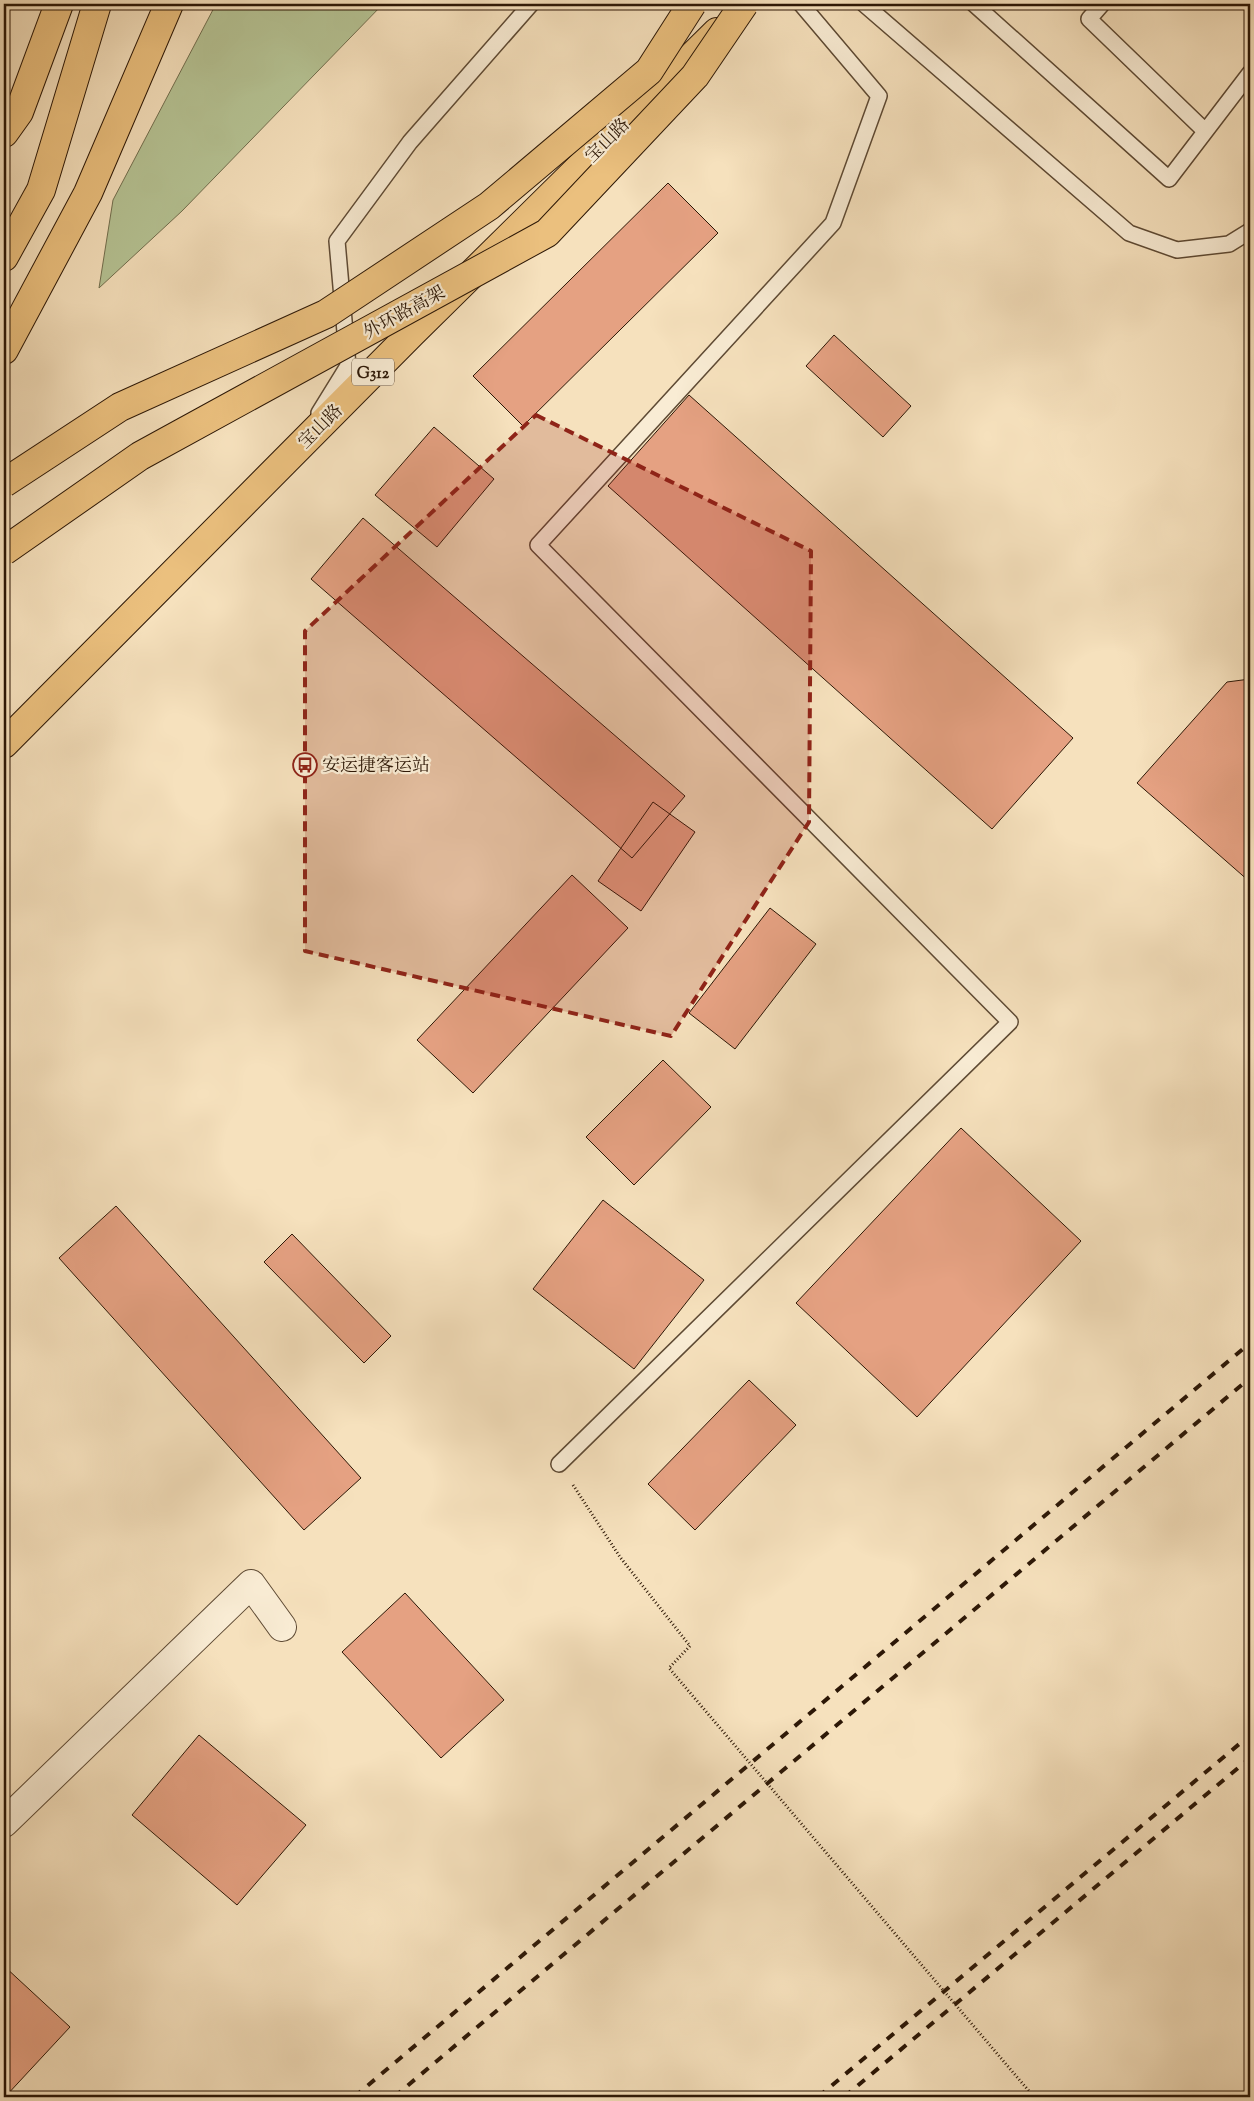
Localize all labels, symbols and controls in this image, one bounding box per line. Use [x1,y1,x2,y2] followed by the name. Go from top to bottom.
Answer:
[580,113,637,170] street label: 宝山路
[359,281,451,347] street label: 外环路高架
[352,358,394,386] road number: G312
[293,399,350,456] street label: 宝山路
[292,752,318,778] bus stop icon: 安运捷客运站
[322,754,430,780] place label: 安运捷客运站

